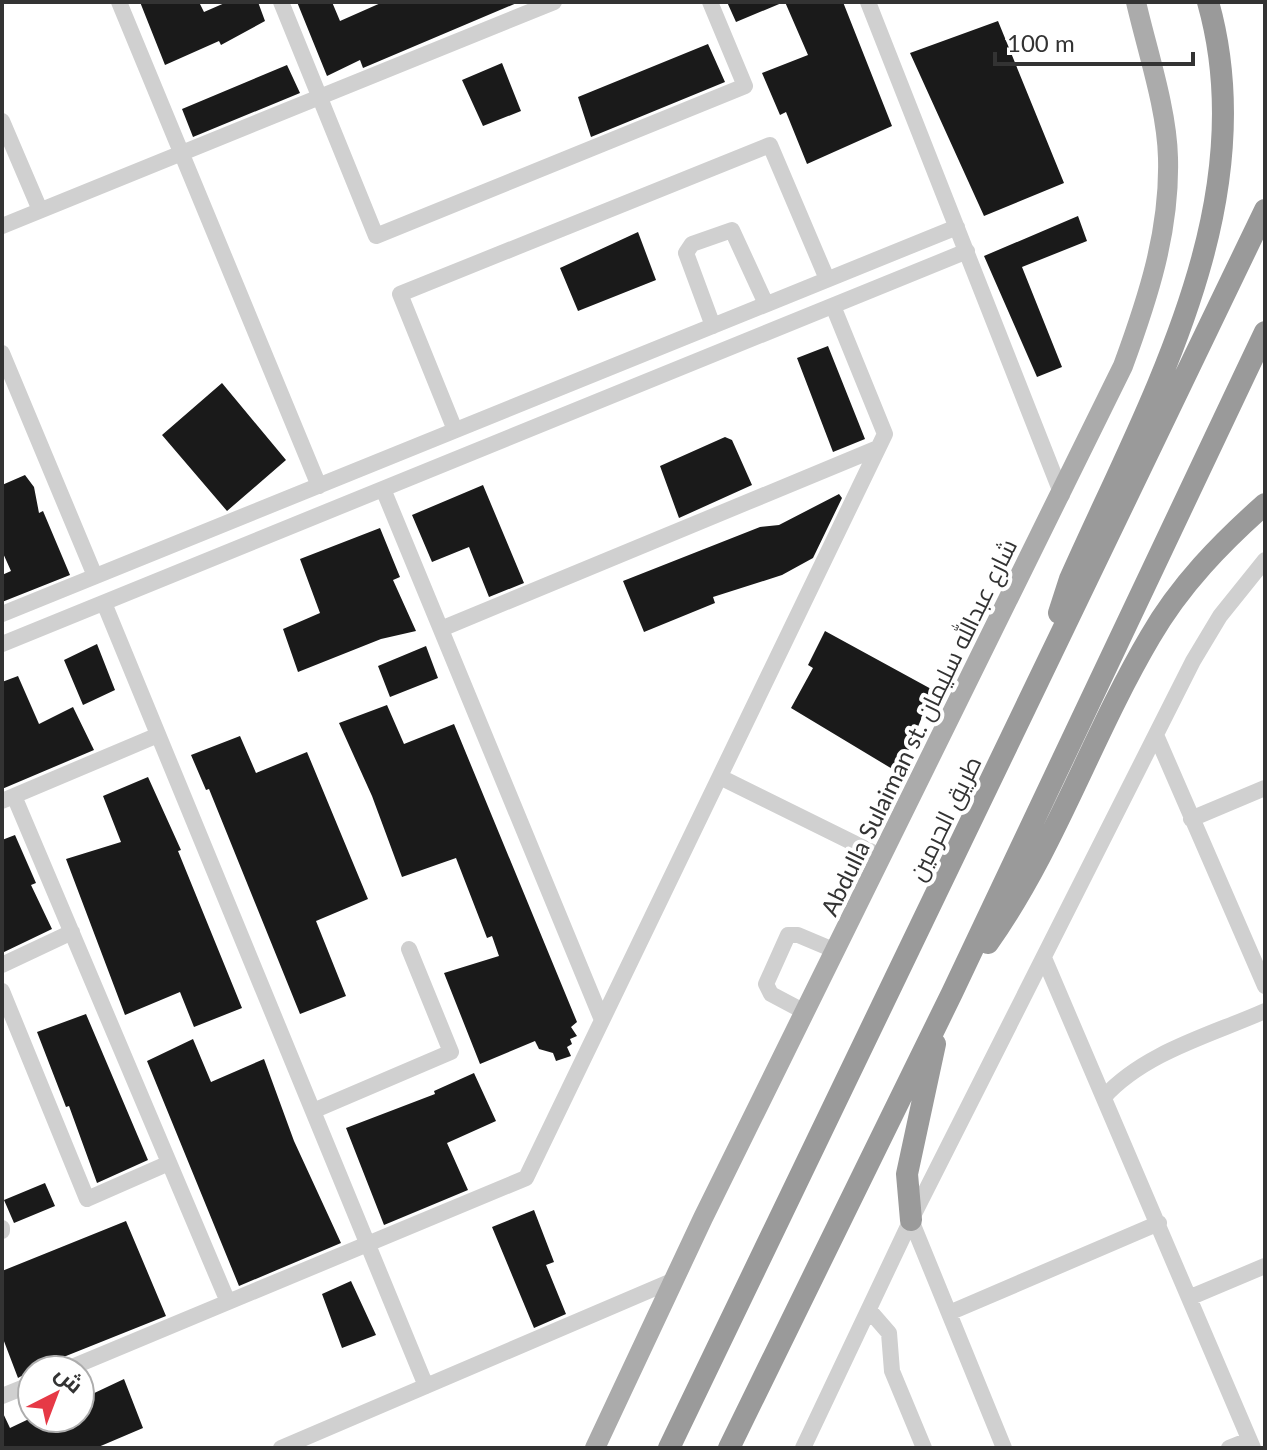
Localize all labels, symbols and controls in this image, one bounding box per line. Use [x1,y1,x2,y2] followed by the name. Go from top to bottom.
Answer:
[995,16,1193,66] scale bar
[1007,28,1075,57] text: 100 m
[814,534,1025,921] street label: Abdulla Sulaiman st. شارع عبدالله سليمان
[901,751,988,886] street label: طريق الحرمين
[16,1354,96,1434] north arrow
[50,1359,89,1399] text: ش

